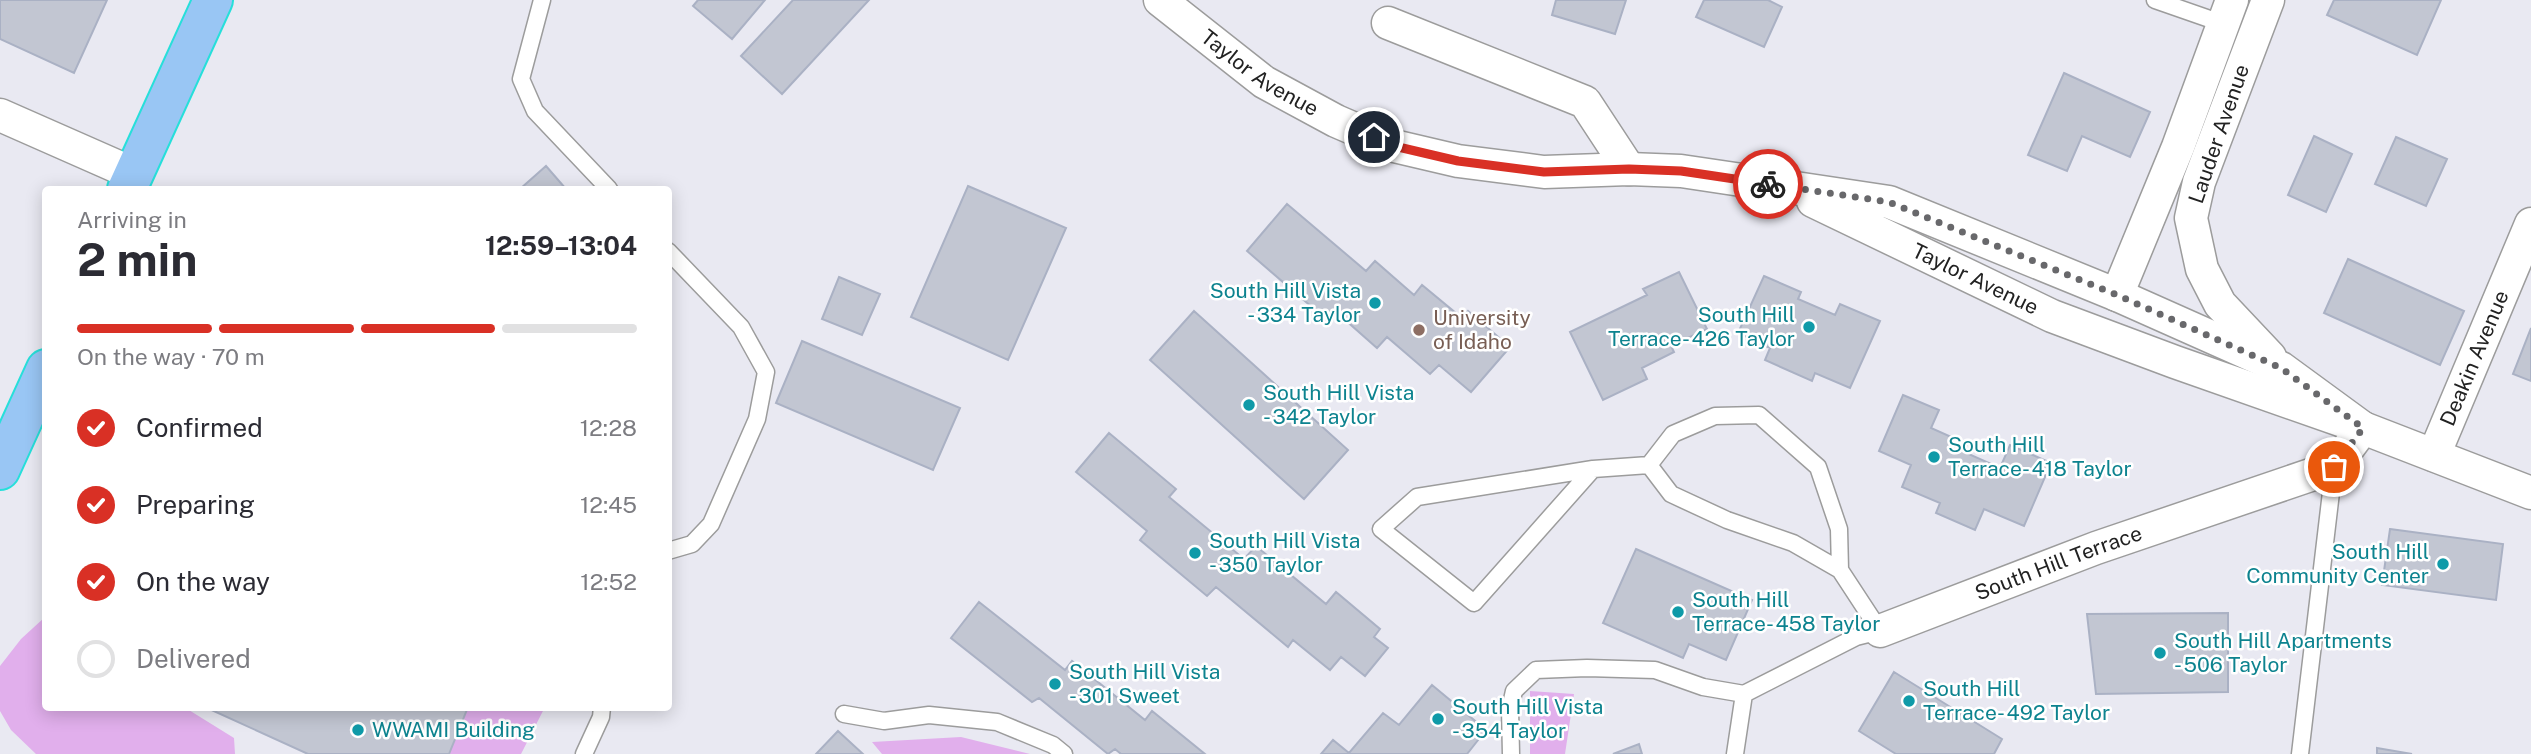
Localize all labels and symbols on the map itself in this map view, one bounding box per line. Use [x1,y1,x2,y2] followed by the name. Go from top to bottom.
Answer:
[1196,24,1323,121] street label: Taylor Avenue
[2183,61,2254,207] street label: Lauder Avenue
[1344,107,1404,167] pin
[1733,149,1803,219] courier
[1908,238,2043,320] street label: Taylor Avenue
[1210,278,1361,327] place label: South Hill Vista - 334 Taylor
[2435,287,2514,429] street label: Deakin Avenue
[1367,295,1383,311] marker: South Hill Vista - 334 Taylor
[1608,302,1795,351] place label: South Hill Terrace- 426 Taylor
[1433,305,1531,354] place label: University of Idaho
[1801,319,1817,335] marker: South Hill Terrace- 426 Taylor
[1411,322,1427,338] marker: University of Idaho
[1263,380,1414,429] place label: South Hill Vista - 342 Taylor
[1241,397,1257,413] marker: South Hill Vista - 342 Taylor
[1948,432,2132,481] place label: South Hill Terrace- 418 Taylor
[2304,437,2364,497] pin
[1926,449,1942,465] marker: South Hill Terrace- 418 Taylor
[1971,520,2145,605] street label: South Hill Terrace
[1209,528,1360,577] place label: South Hill Vista - 350 Taylor
[2246,539,2429,588] place label: South Hill Community Center
[1187,545,1203,561] marker: South Hill Vista - 350 Taylor
[2435,556,2451,572] marker: South Hill Community Center
[1692,587,1880,636] place label: South Hill Terrace- 458 Taylor
[1670,604,1686,620] marker: South Hill Terrace- 458 Taylor
[2174,628,2392,677] place label: South Hill Apartments - 506 Taylor
[2152,645,2168,661] marker: South Hill Apartments - 506 Taylor
[1069,659,1220,708] place label: South Hill Vista - 301 Sweet
[1047,676,1063,692] marker: South Hill Vista - 301 Sweet
[1923,676,2110,725] place label: South Hill Terrace- 492 Taylor
[1901,693,1917,709] marker: South Hill Terrace- 492 Taylor
[1452,694,1603,743] place label: South Hill Vista - 354 Taylor
[1430,711,1446,727] marker: South Hill Vista - 354 Taylor
[372,717,535,742] place label: WWAMI Building
[350,722,366,738] marker: WWAMI Building

